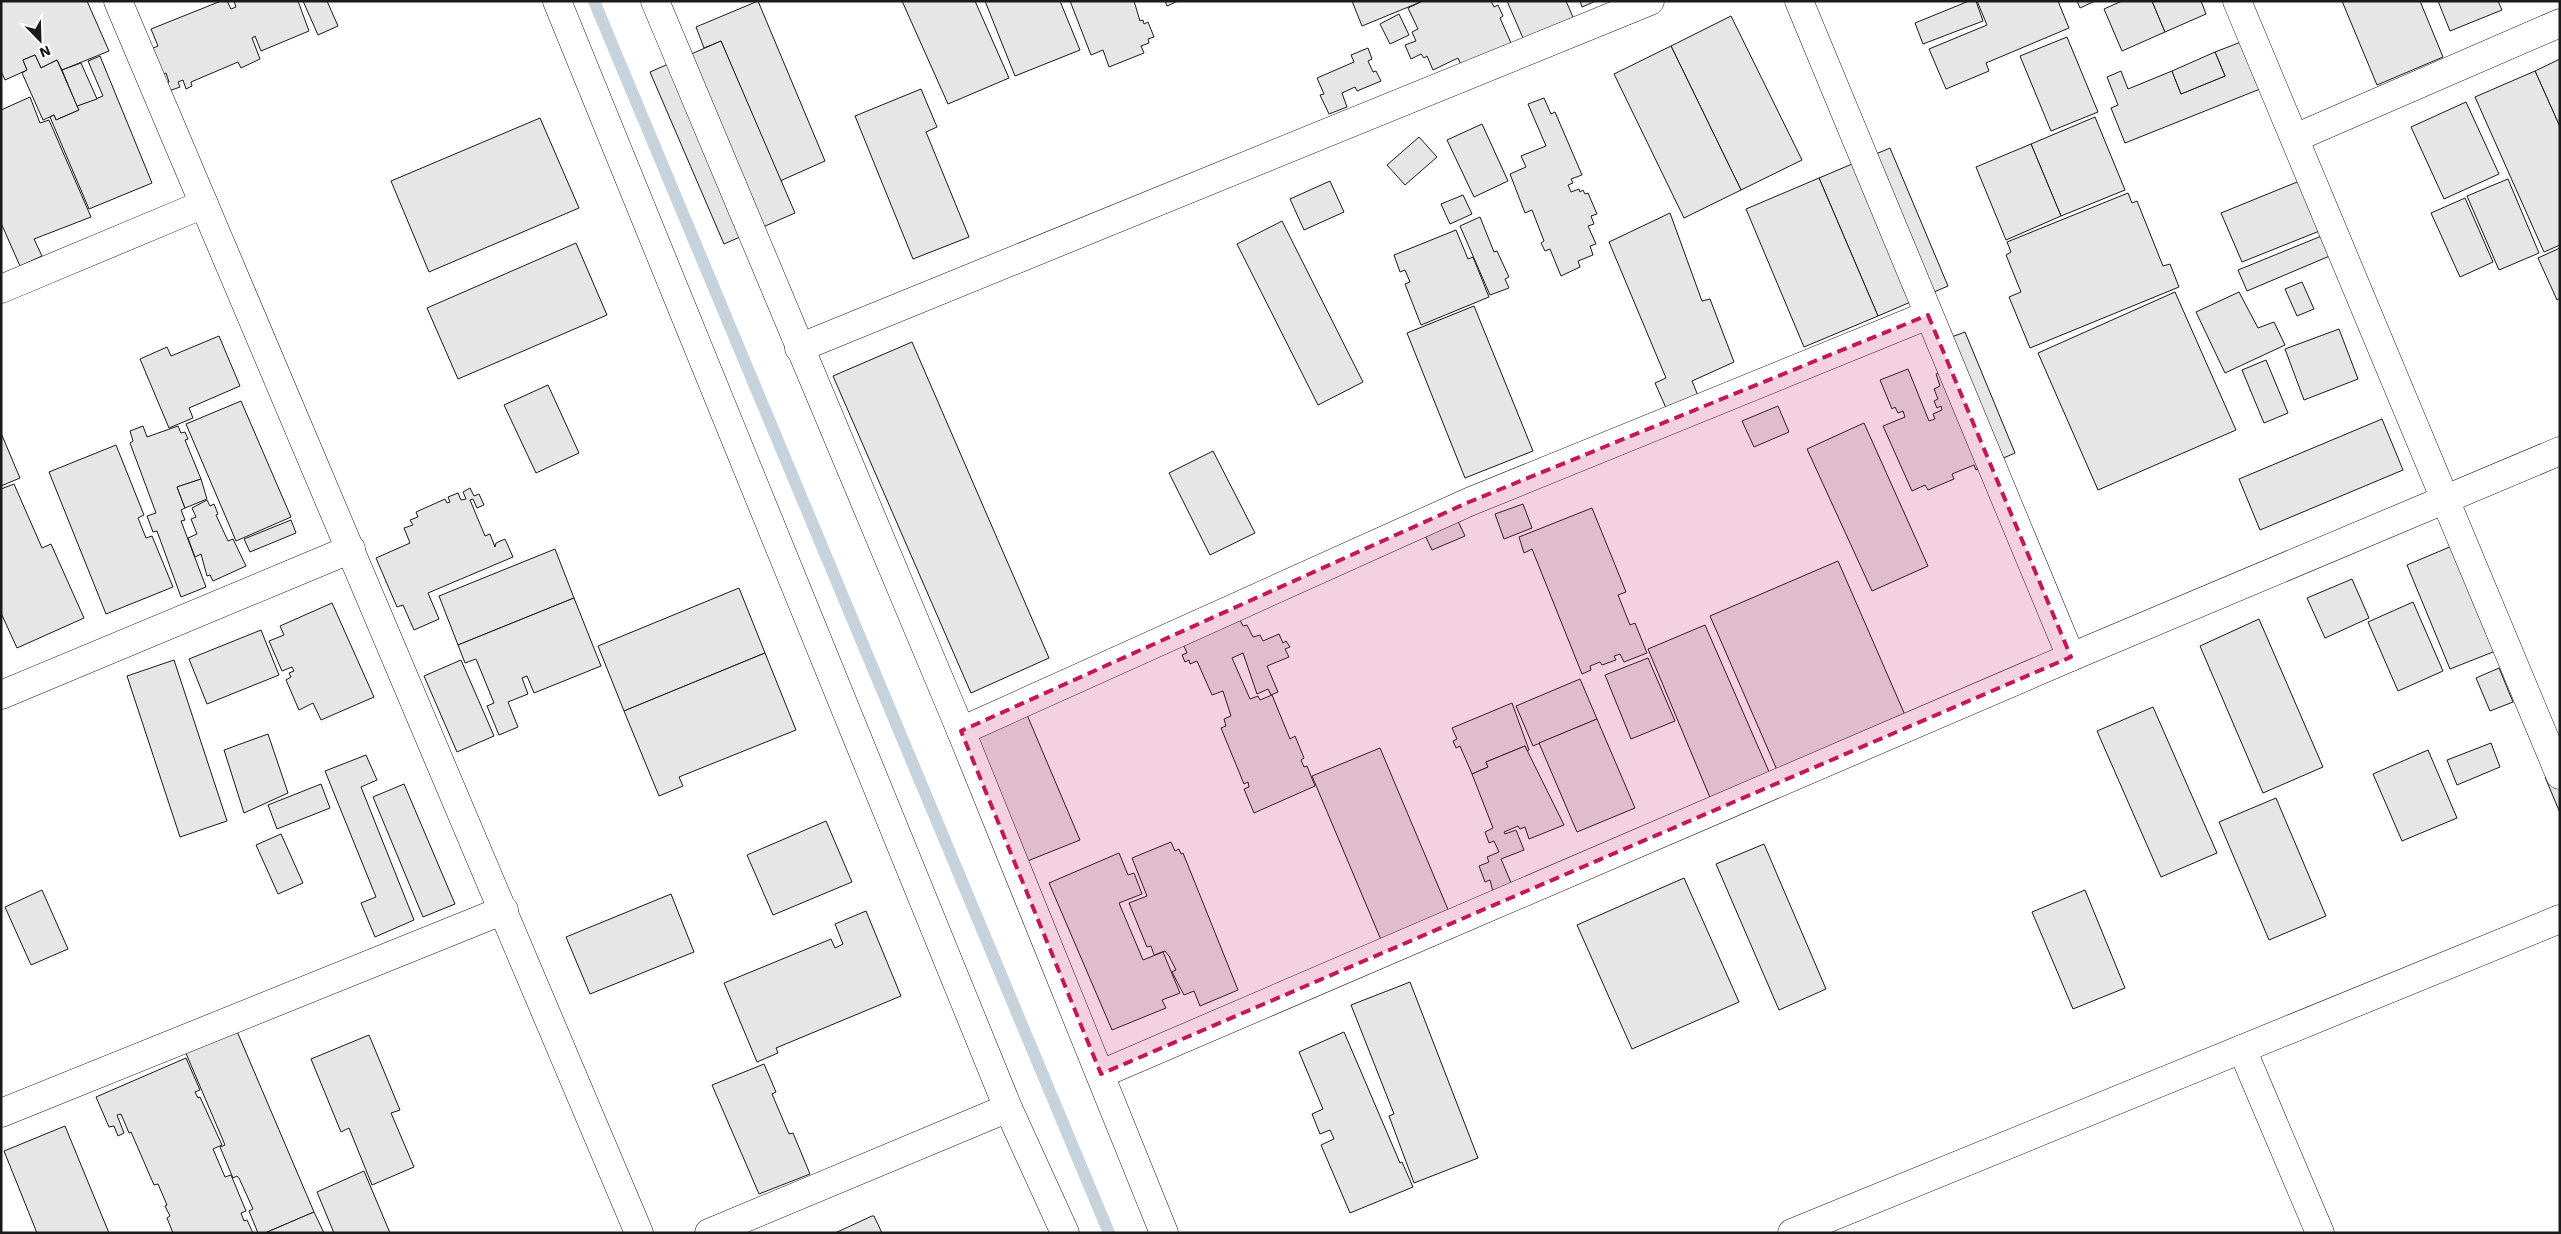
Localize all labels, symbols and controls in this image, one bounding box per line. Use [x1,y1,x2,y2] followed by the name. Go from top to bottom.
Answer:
[15,15,65,65] north arrow
[37,43,53,61] text: N

